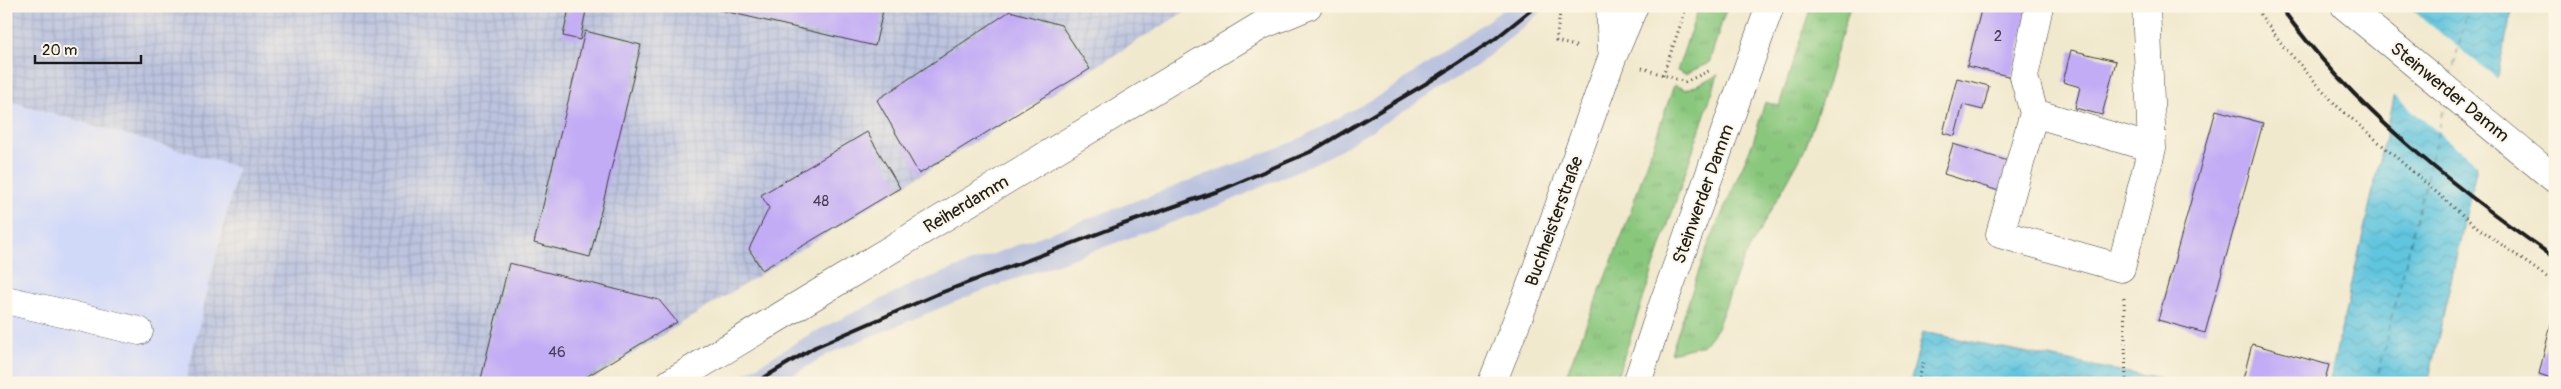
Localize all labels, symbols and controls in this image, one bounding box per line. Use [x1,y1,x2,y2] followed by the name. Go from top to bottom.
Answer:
[1994,27,2002,46] house number: 2
[35,32,141,64] scale bar
[2385,37,2514,148] street label: Steinwerder Damm
[42,41,77,60] text: 20 m
[1668,121,1739,267] street label: Steinwerder Damm
[1520,153,1589,289] street label: Buchheisterstraße
[920,170,1013,239] street label: Reiherdamm
[813,192,830,211] house number: 48
[548,343,566,362] house number: 46

